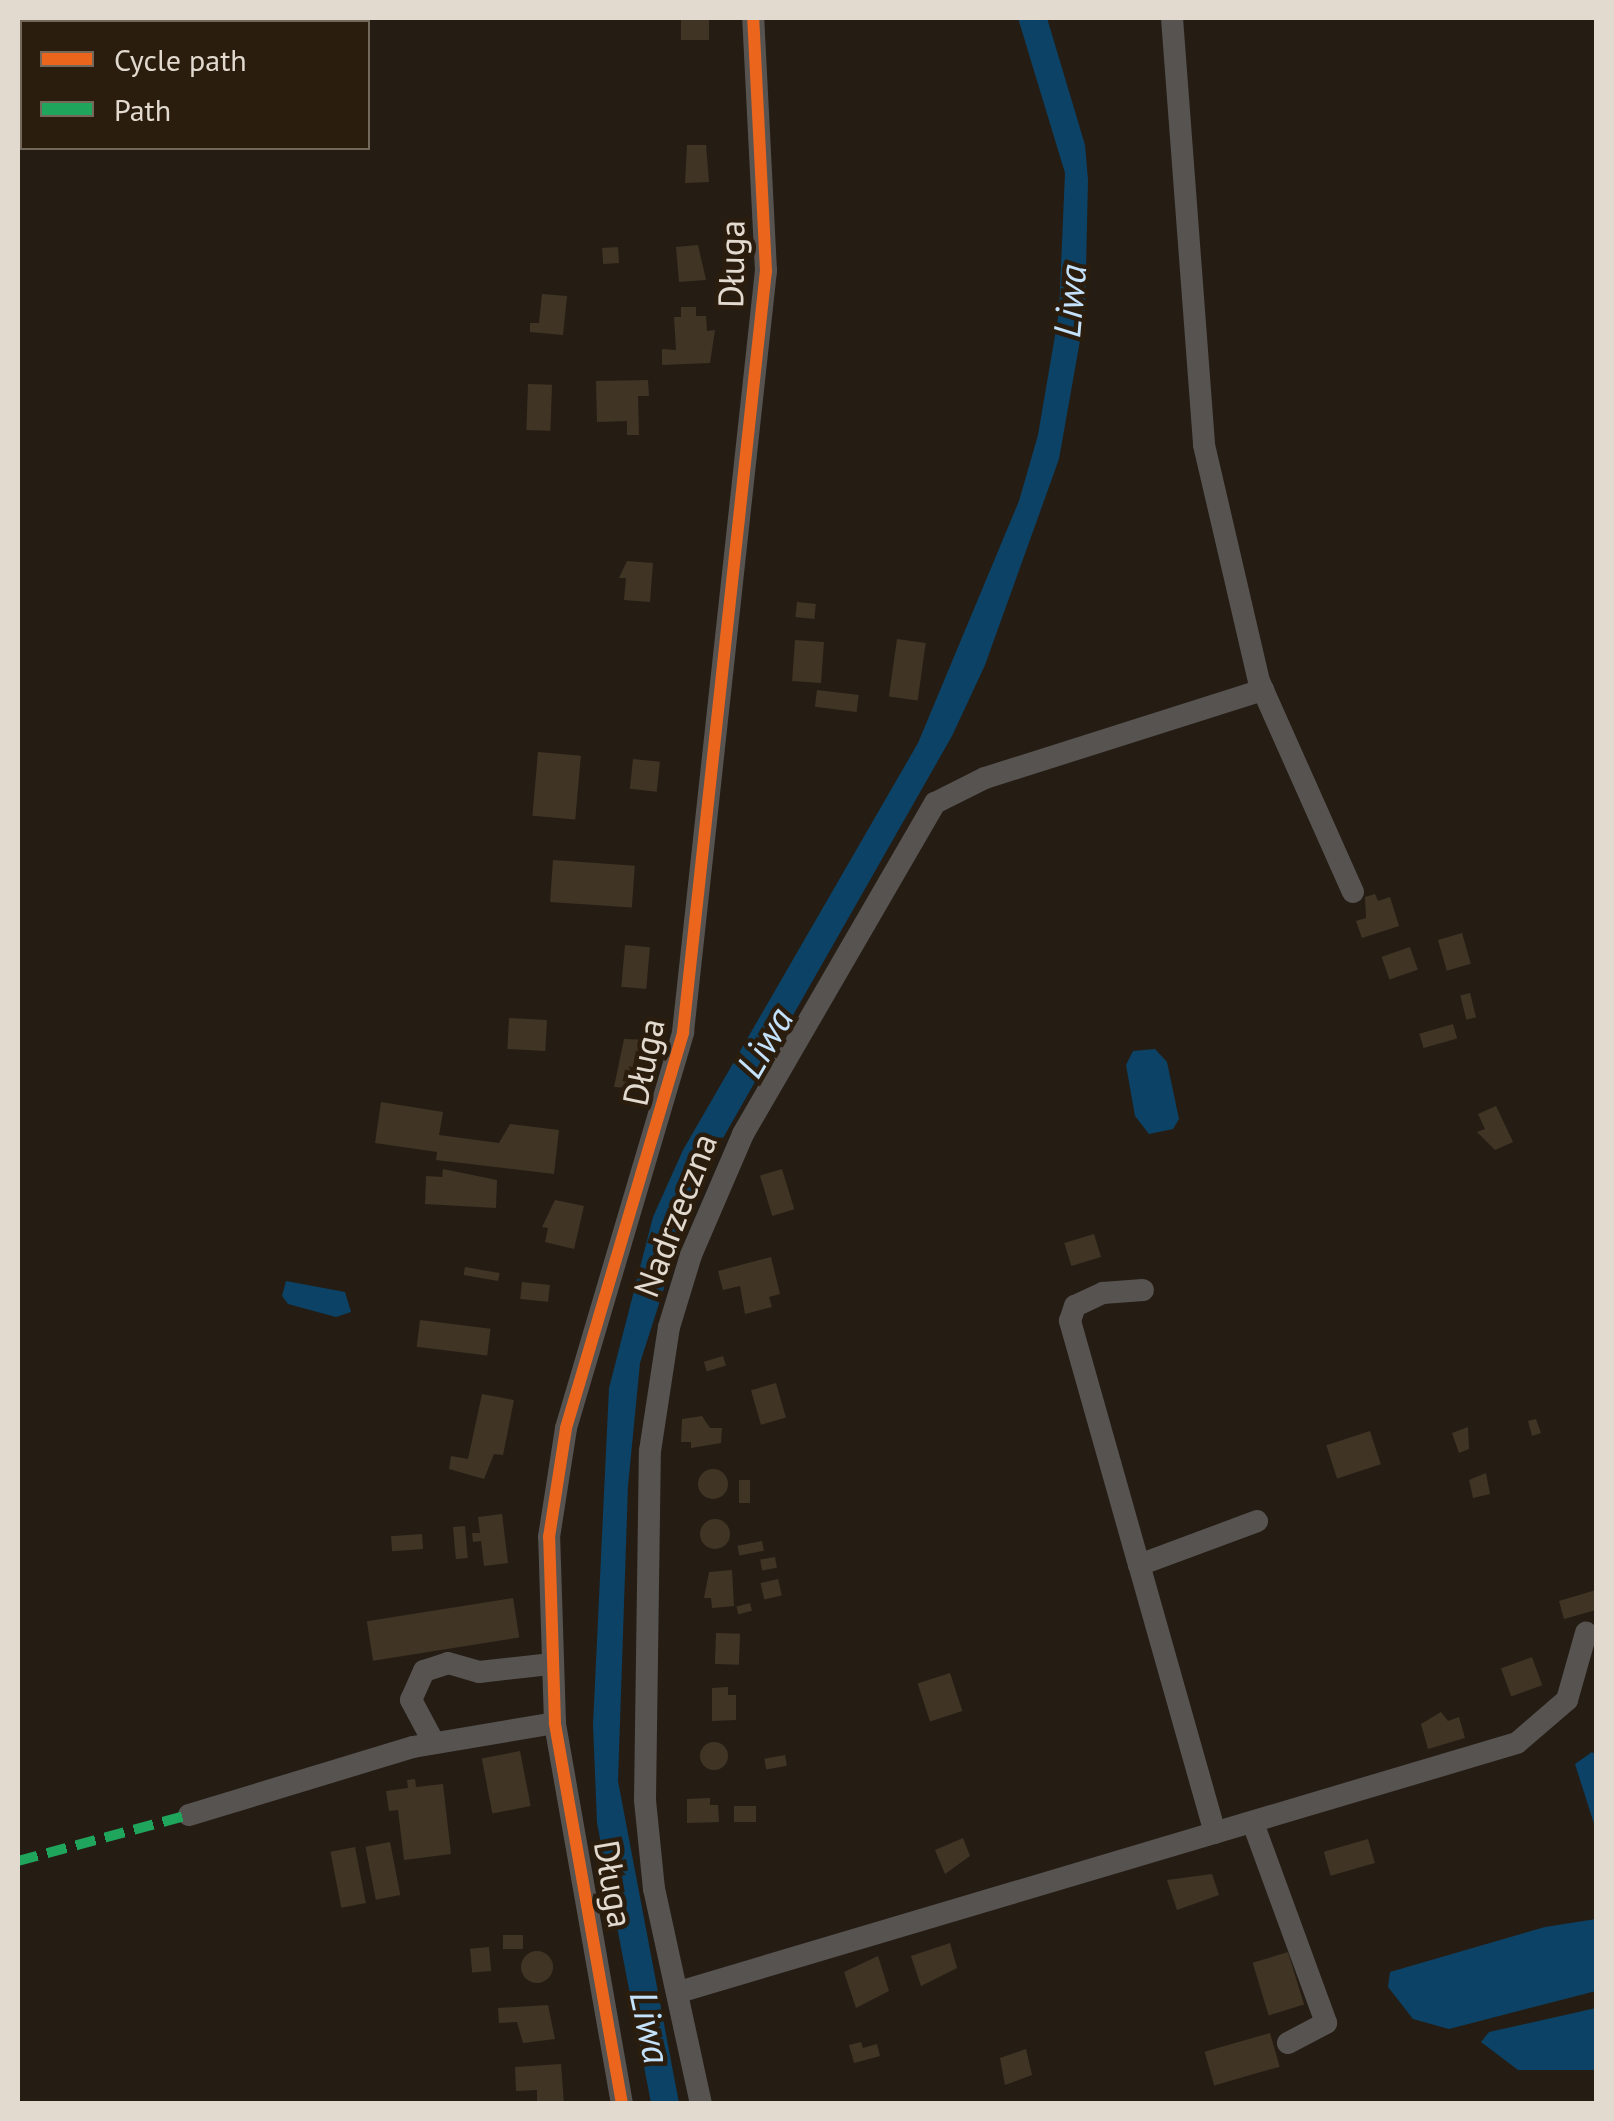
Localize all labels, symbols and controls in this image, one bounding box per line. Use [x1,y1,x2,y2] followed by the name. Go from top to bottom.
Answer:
[20,20,370,150] legend
[114,40,247,79] text: Cycle path
[114,90,171,129] text: Path
[709,220,753,308] street label: Długa
[1043,263,1095,339] water label: Liwa
[726,999,802,1085] water label: Liwa
[613,1015,673,1109] street label: Długa
[625,1127,725,1303] street label: Nadrzeczna
[586,1837,642,1931] street label: Długa
[621,1987,681,2067] water label: Liwa

